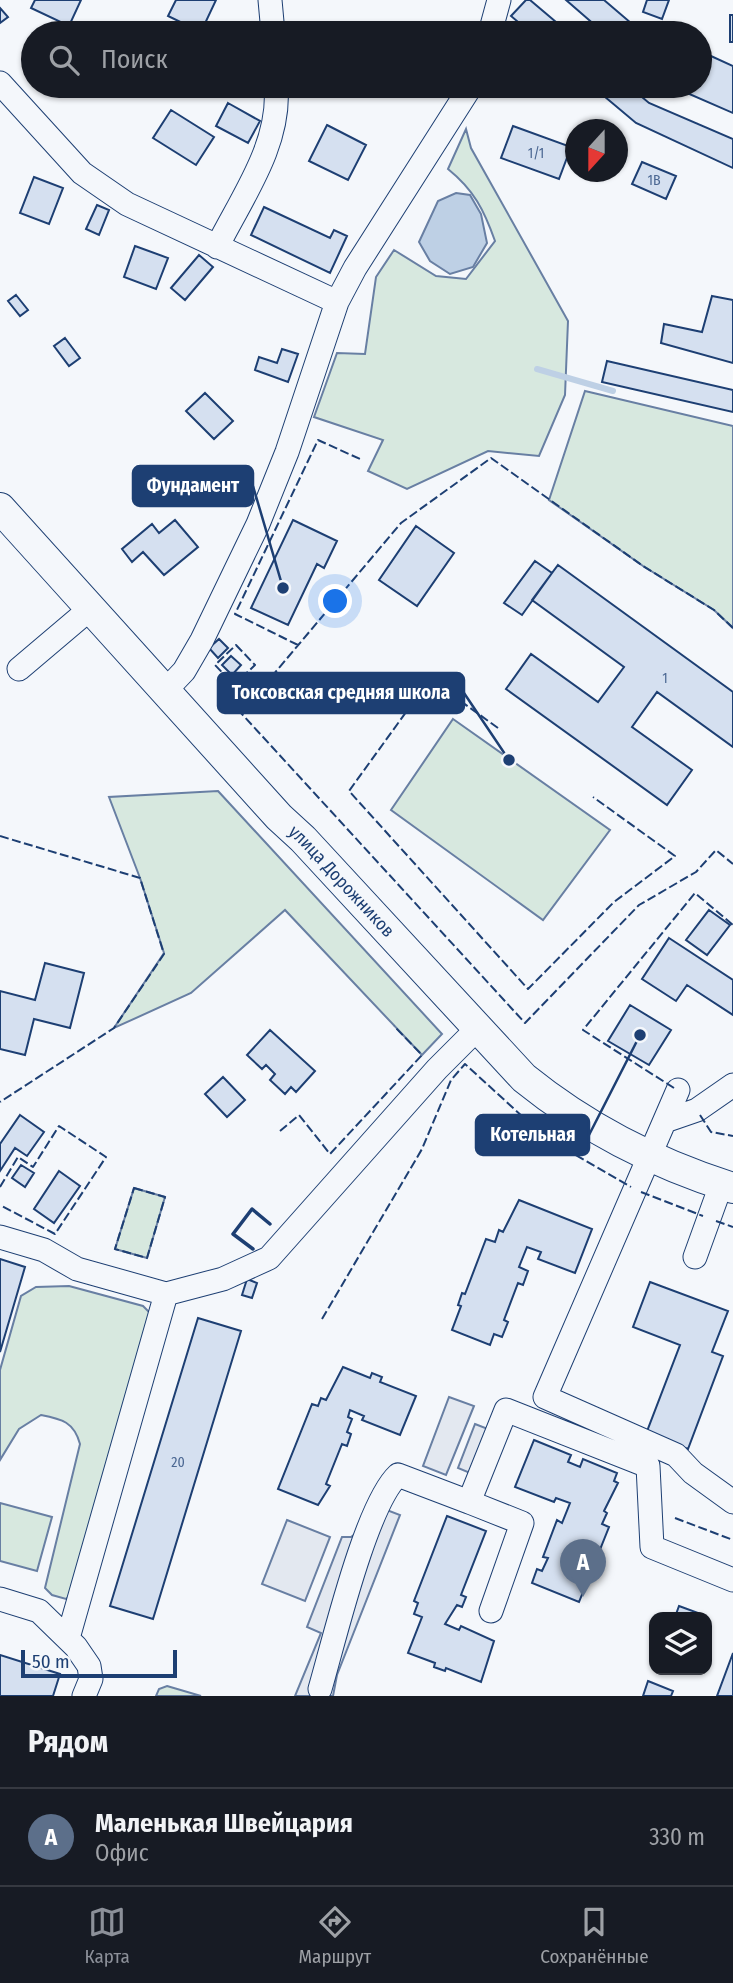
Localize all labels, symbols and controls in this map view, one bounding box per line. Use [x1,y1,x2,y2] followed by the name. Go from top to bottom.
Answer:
[21,21,712,98] search box
[45,41,83,79] icon: search
[101,44,168,75] text: Поиск
[565,119,628,182] north arrow
[528,145,544,162] house number: 1/1
[647,172,661,189] house number: 1В
[133,466,253,506] callout: Фундамент
[147,474,240,497] text: Фундамент
[318,584,352,618] your location
[662,670,668,687] house number: 1
[218,673,464,713] callout: Токсовская средняя школа
[232,681,450,704] text: Токсовская средняя школа
[284,820,399,942] street label: улица Дорожников
[476,1115,589,1155] callout: Котельная
[490,1123,576,1146] text: Котельная
[171,1454,185,1471] house number: 20
[560,1539,606,1597] pin: A
[649,1612,712,1675] map controls
[649,1612,712,1675] button: layers
[21,1647,177,1679] scale bar
[32,1650,70,1673] text: 50 m
[28,1724,108,1760] text: Рядом
[95,1808,353,1839] text: Маленькая Швейцария
[45,1823,57,1851] text: A
[649,1823,705,1851] text: 330 m
[95,1839,149,1867] text: Офис
[84,1903,130,1968] tab: Карта
[299,1903,371,1968] tab: Маршрут
[540,1903,649,1968] tab: Сохранённые

